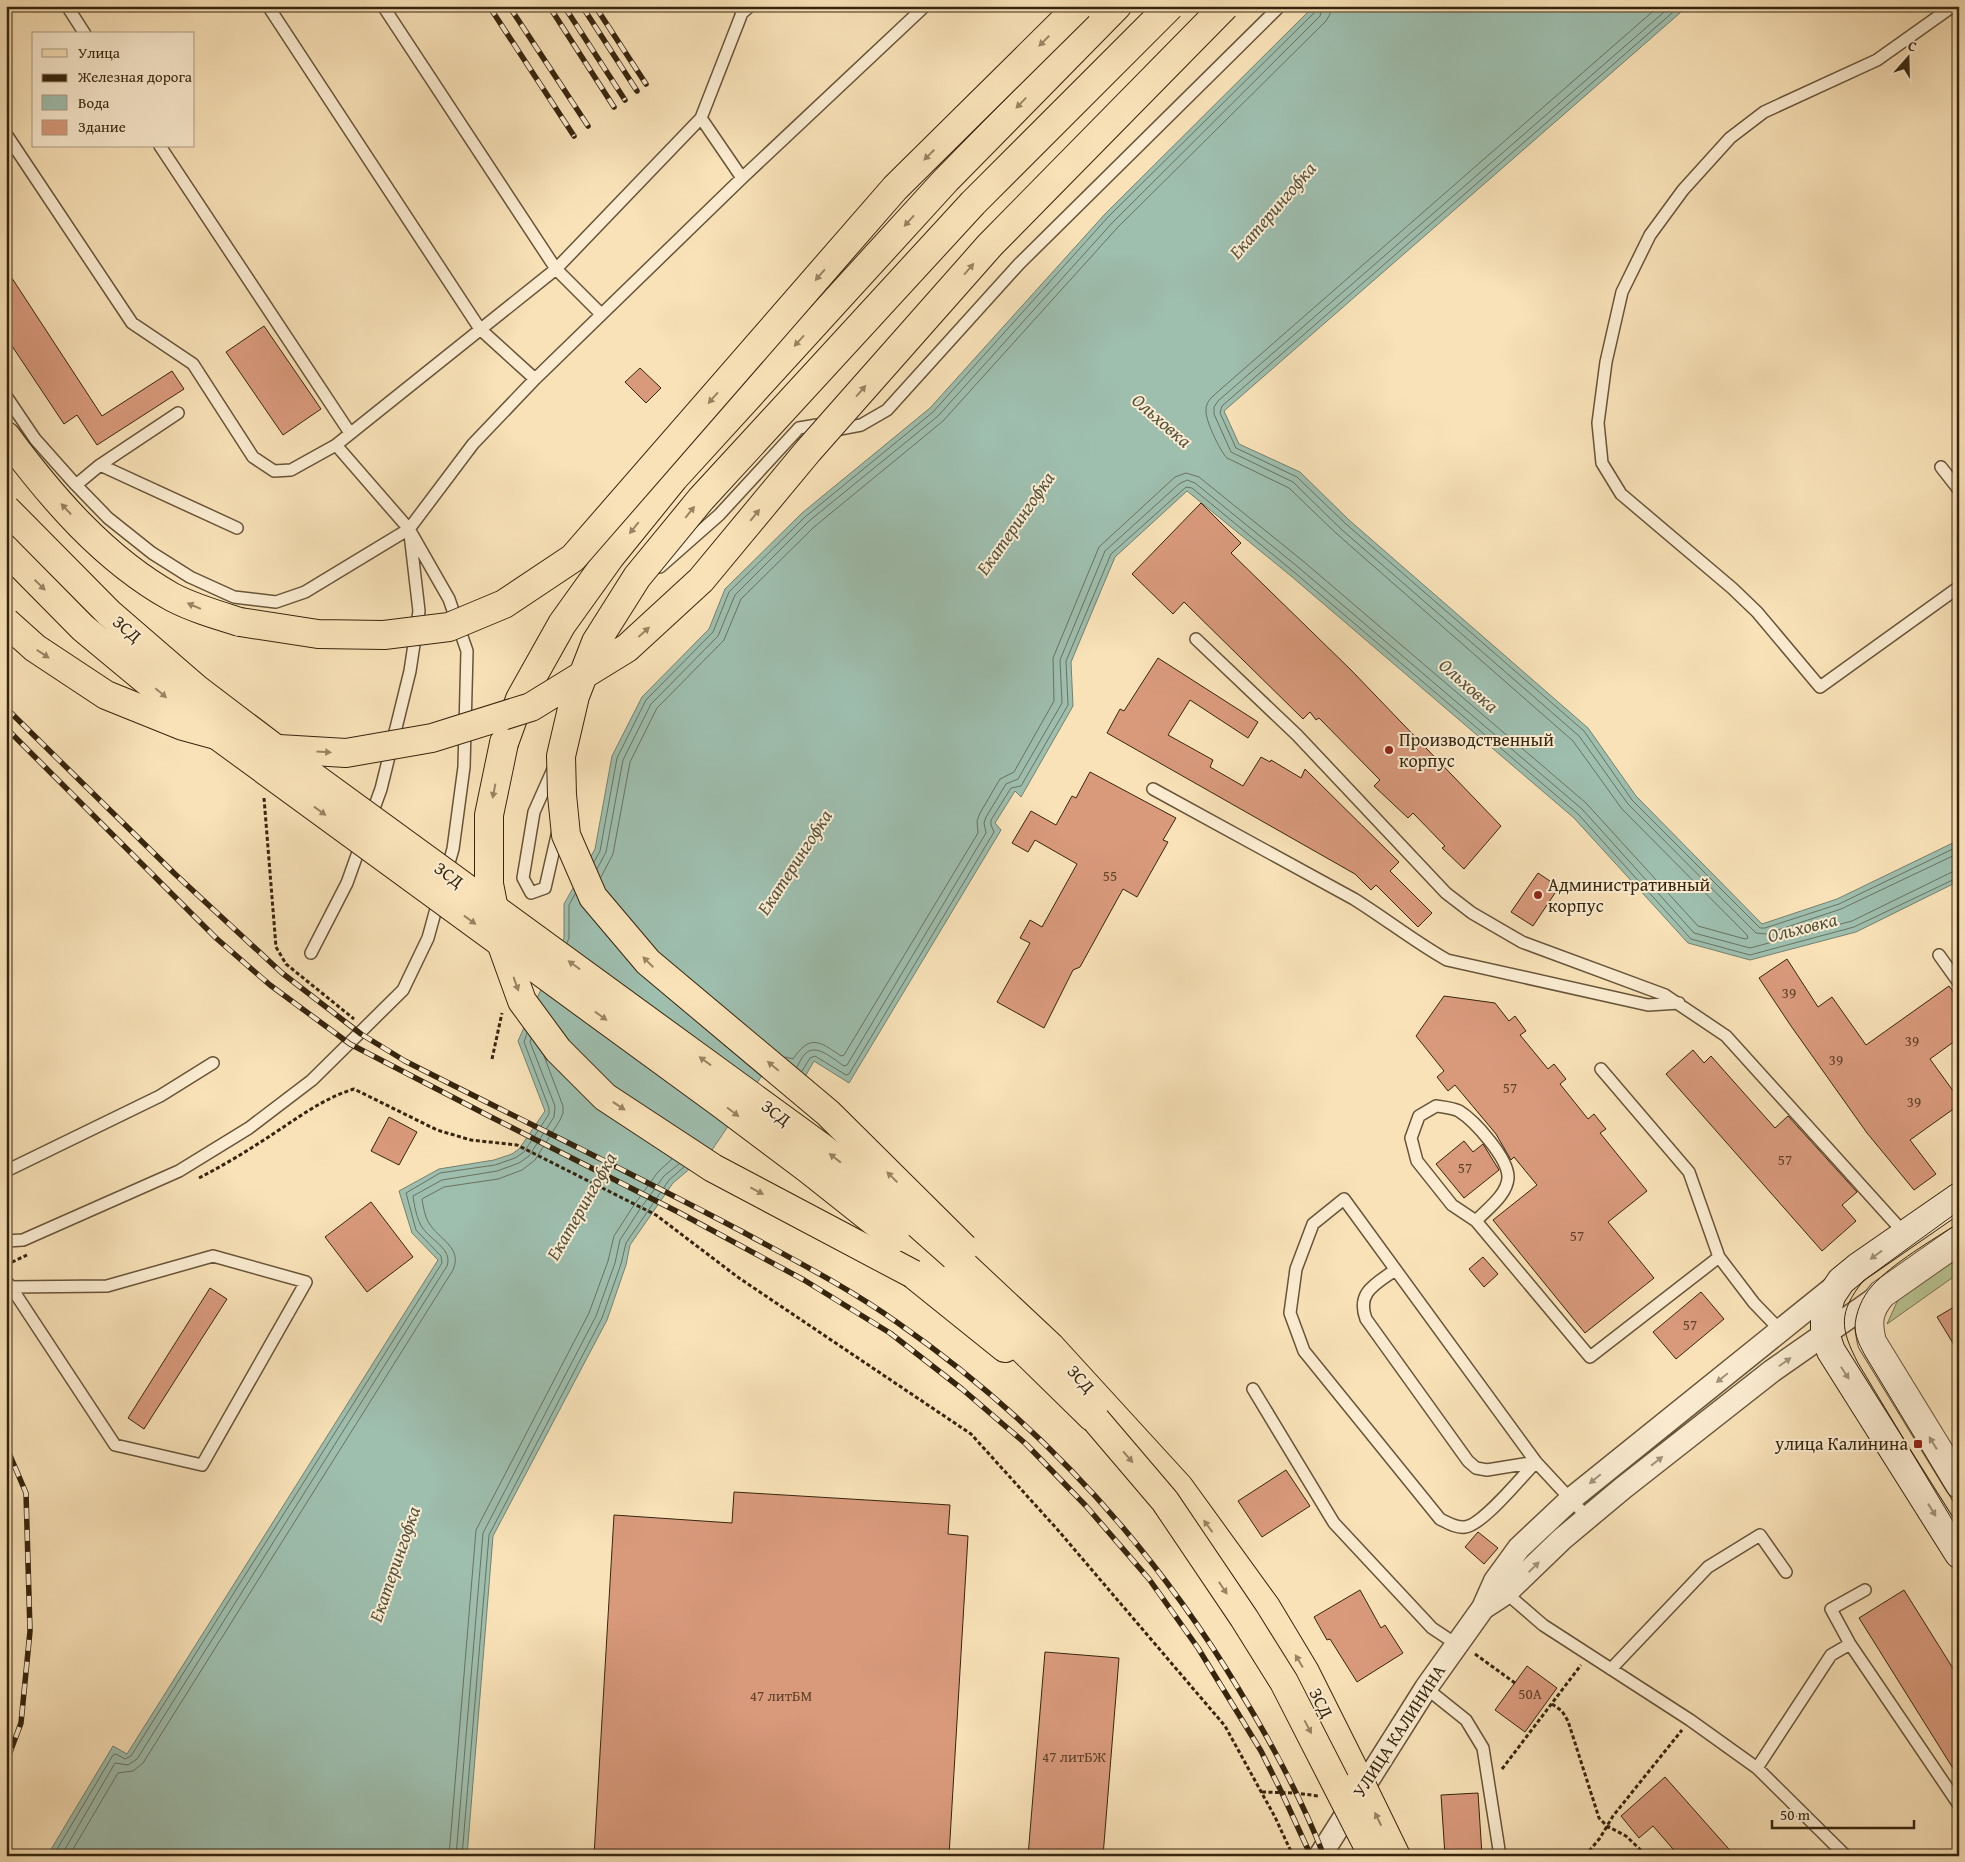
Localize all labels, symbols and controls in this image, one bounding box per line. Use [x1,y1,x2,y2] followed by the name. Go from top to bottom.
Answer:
[32,32,195,148] legend
[1882,32,1932,82] north arrow
[1038,34,1050,46] one-way arrow
[1905,35,1920,57] text: С
[78,42,121,63] text: Улица
[77,66,193,87] text: Железная дорога
[78,92,110,113] text: Вода
[1015,97,1027,109] one-way arrow
[78,116,126,137] text: Здание
[923,149,935,161] one-way arrow
[1221,155,1322,265] water label: Екатерингофка
[903,214,915,226] one-way arrow
[963,263,974,276] one-way arrow
[814,269,825,282] one-way arrow
[793,334,805,346] one-way arrow
[855,385,866,397] one-way arrow
[1126,386,1198,454] water label: Ольховка
[708,392,719,405] one-way arrow
[968,465,1061,581] water label: Екатерингофка
[60,502,71,515] one-way arrow
[685,506,696,519] one-way arrow
[750,508,761,521] one-way arrow
[628,521,639,534] one-way arrow
[34,579,46,591] one-way arrow
[187,601,201,609] one-way arrow
[107,608,148,649] street label: ЗСД
[638,627,651,638] one-way arrow
[37,649,50,659] one-way arrow
[1433,651,1505,719] water label: Ольховка
[155,687,167,699] one-way arrow
[1399,726,1554,774] place label: Производственный корпус
[1383,744,1395,756] marker: Производственный корпус
[316,748,332,756] one-way arrow
[490,783,498,798] one-way arrow
[749,804,839,921] water label: Екатерингофка
[313,806,327,816] one-way arrow
[429,855,470,895] street label: ЗСД
[1103,865,1117,886] house number: 55
[1548,871,1711,919] place label: Административный корпус
[1532,889,1544,901] marker: Административный корпус
[1764,905,1840,949] water label: Ольховка
[463,915,477,925] one-way arrow
[643,956,655,968] one-way arrow
[567,960,581,970] one-way arrow
[512,977,520,992] one-way arrow
[1782,982,1796,1003] house number: 39
[595,1011,608,1021] one-way arrow
[1905,1030,1919,1051] house number: 39
[1829,1049,1843,1070] house number: 39
[699,1055,712,1066] one-way arrow
[767,1061,780,1072] one-way arrow
[1503,1077,1517,1098] house number: 57
[1907,1091,1921,1112] house number: 39
[756,1093,797,1133] street label: ЗСД
[613,1101,626,1111] one-way arrow
[726,1107,740,1117] one-way arrow
[538,1147,623,1266] water label: Екатерингофка
[1778,1149,1792,1170] house number: 57
[829,1152,842,1163] one-way arrow
[1458,1157,1472,1178] house number: 57
[886,1171,898,1183] one-way arrow
[751,1187,764,1196] one-way arrow
[1570,1225,1584,1246] house number: 57
[1870,1249,1883,1260] one-way arrow
[1683,1314,1697,1335] house number: 57
[1778,1357,1792,1367] one-way arrow
[1061,1358,1102,1399] street label: ЗСД
[1841,1366,1850,1380] one-way arrow
[1715,1372,1728,1383] one-way arrow
[1774,1430,1908,1457] place label: улица Калинина
[1928,1436,1938,1449] one-way arrow
[1912,1438,1924,1450] marker: улица Калинина
[1122,1451,1133,1464] one-way arrow
[1650,1456,1663,1467] one-way arrow
[1589,1474,1602,1485] one-way arrow
[361,1502,427,1627] water label: Екатерингофка
[1928,1504,1937,1517] one-way arrow
[1203,1519,1213,1533] one-way arrow
[1527,1561,1539,1573] one-way arrow
[1219,1581,1228,1595] one-way arrow
[1294,1654,1303,1667] one-way arrow
[1345,1659,1452,1802] street label: УЛИЦА КАЛИНИНА
[1302,1683,1340,1723] street label: ЗСД
[1518,1683,1542,1704] house number: 50А
[750,1685,812,1706] house number: 47 литБМ
[1304,1720,1312,1734] one-way arrow
[1042,1746,1107,1767] house number: 47 литБЖ
[1772,1797,1915,1829] scale bar
[1780,1804,1811,1825] text: 50 m
[1374,1812,1382,1826] one-way arrow

